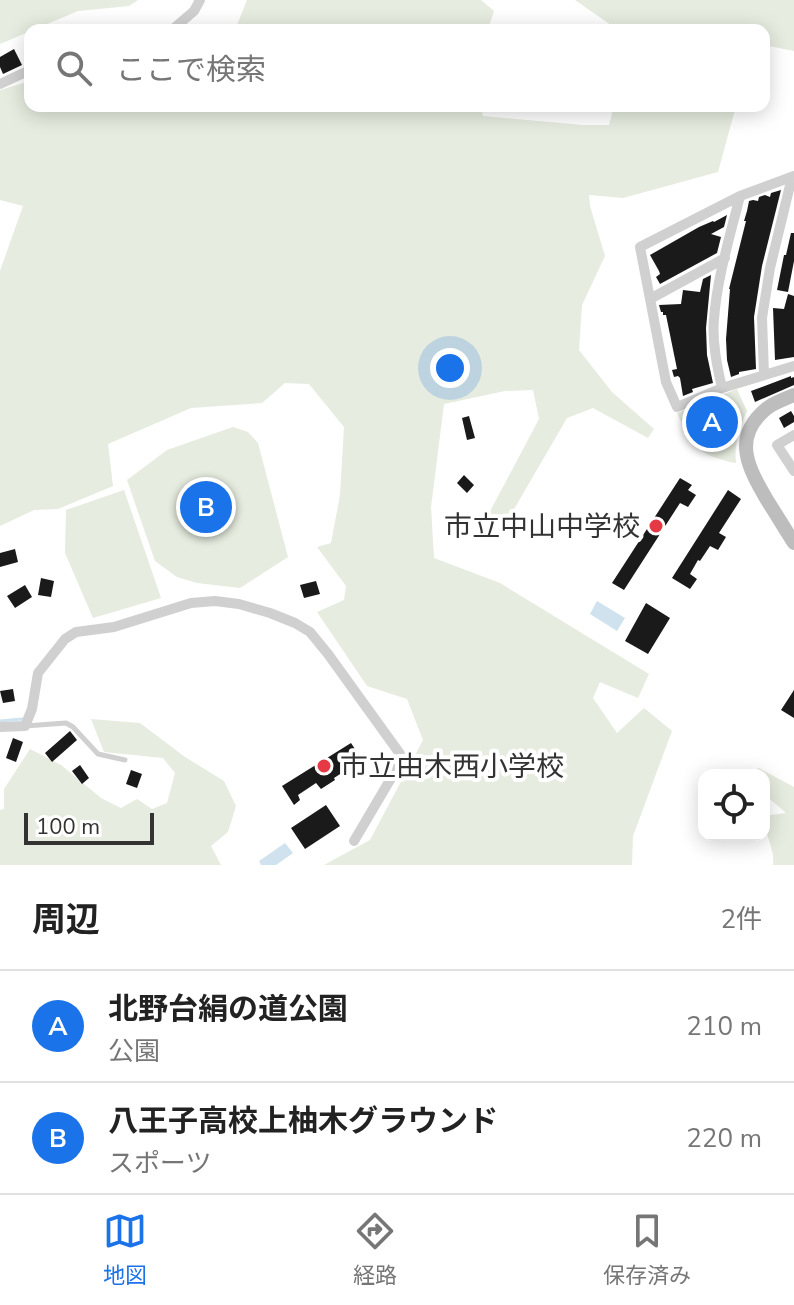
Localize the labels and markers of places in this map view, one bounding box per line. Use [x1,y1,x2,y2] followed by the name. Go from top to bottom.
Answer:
[686,392,738,452] pin: A
[180,477,232,537] pin: B
[444,508,640,546] place label: 市立中山中学校
[647,517,665,535] marker: 市立中山中学校
[340,748,564,786] place label: 市立由木西小学校
[315,757,333,775] marker: 市立由木西小学校

